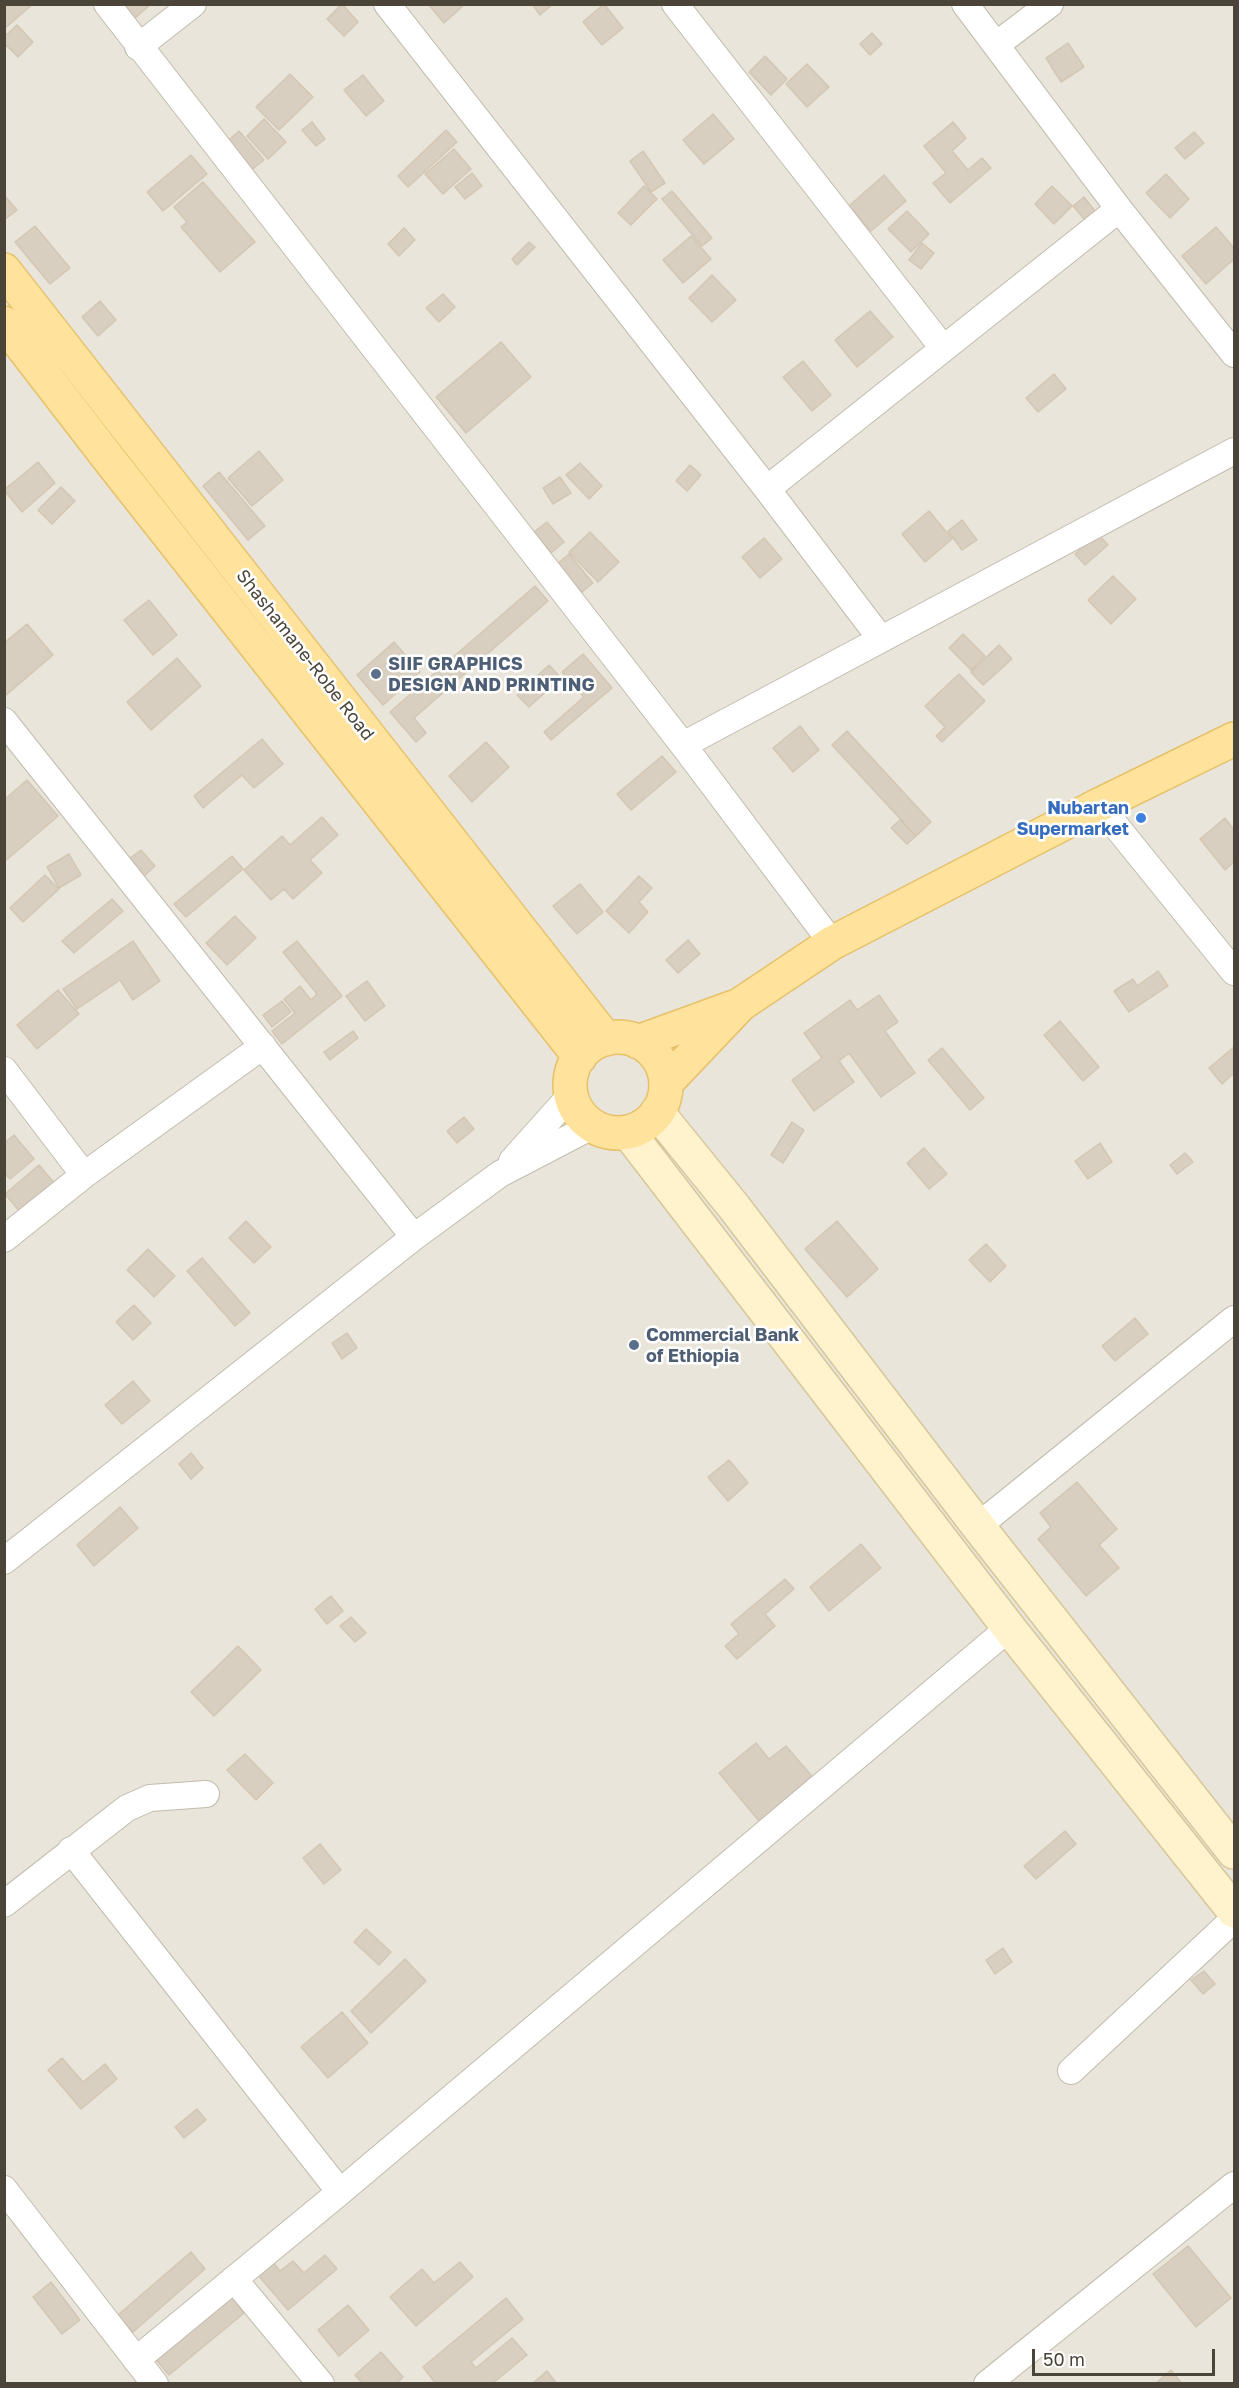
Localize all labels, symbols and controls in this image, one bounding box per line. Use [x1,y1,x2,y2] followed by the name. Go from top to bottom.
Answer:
[232,565,378,745] street label: Shashamane-Robe Road
[388,653,595,696] place label: SIIF GRAPHICS DESIGN AND PRINTING
[369,667,383,681] marker: SIIF GRAPHICS DESIGN AND PRINTING
[1017,797,1129,840] place label: Nubartan Supermarket
[1134,811,1148,825] marker: Nubartan Supermarket
[646,1324,799,1366] place label: Commercial Bank of Ethiopia
[627,1338,641,1352] marker: Commercial Bank of Ethiopia
[1035,2337,1218,2375] scale bar
[1043,2348,1085,2370] text: 50 m

